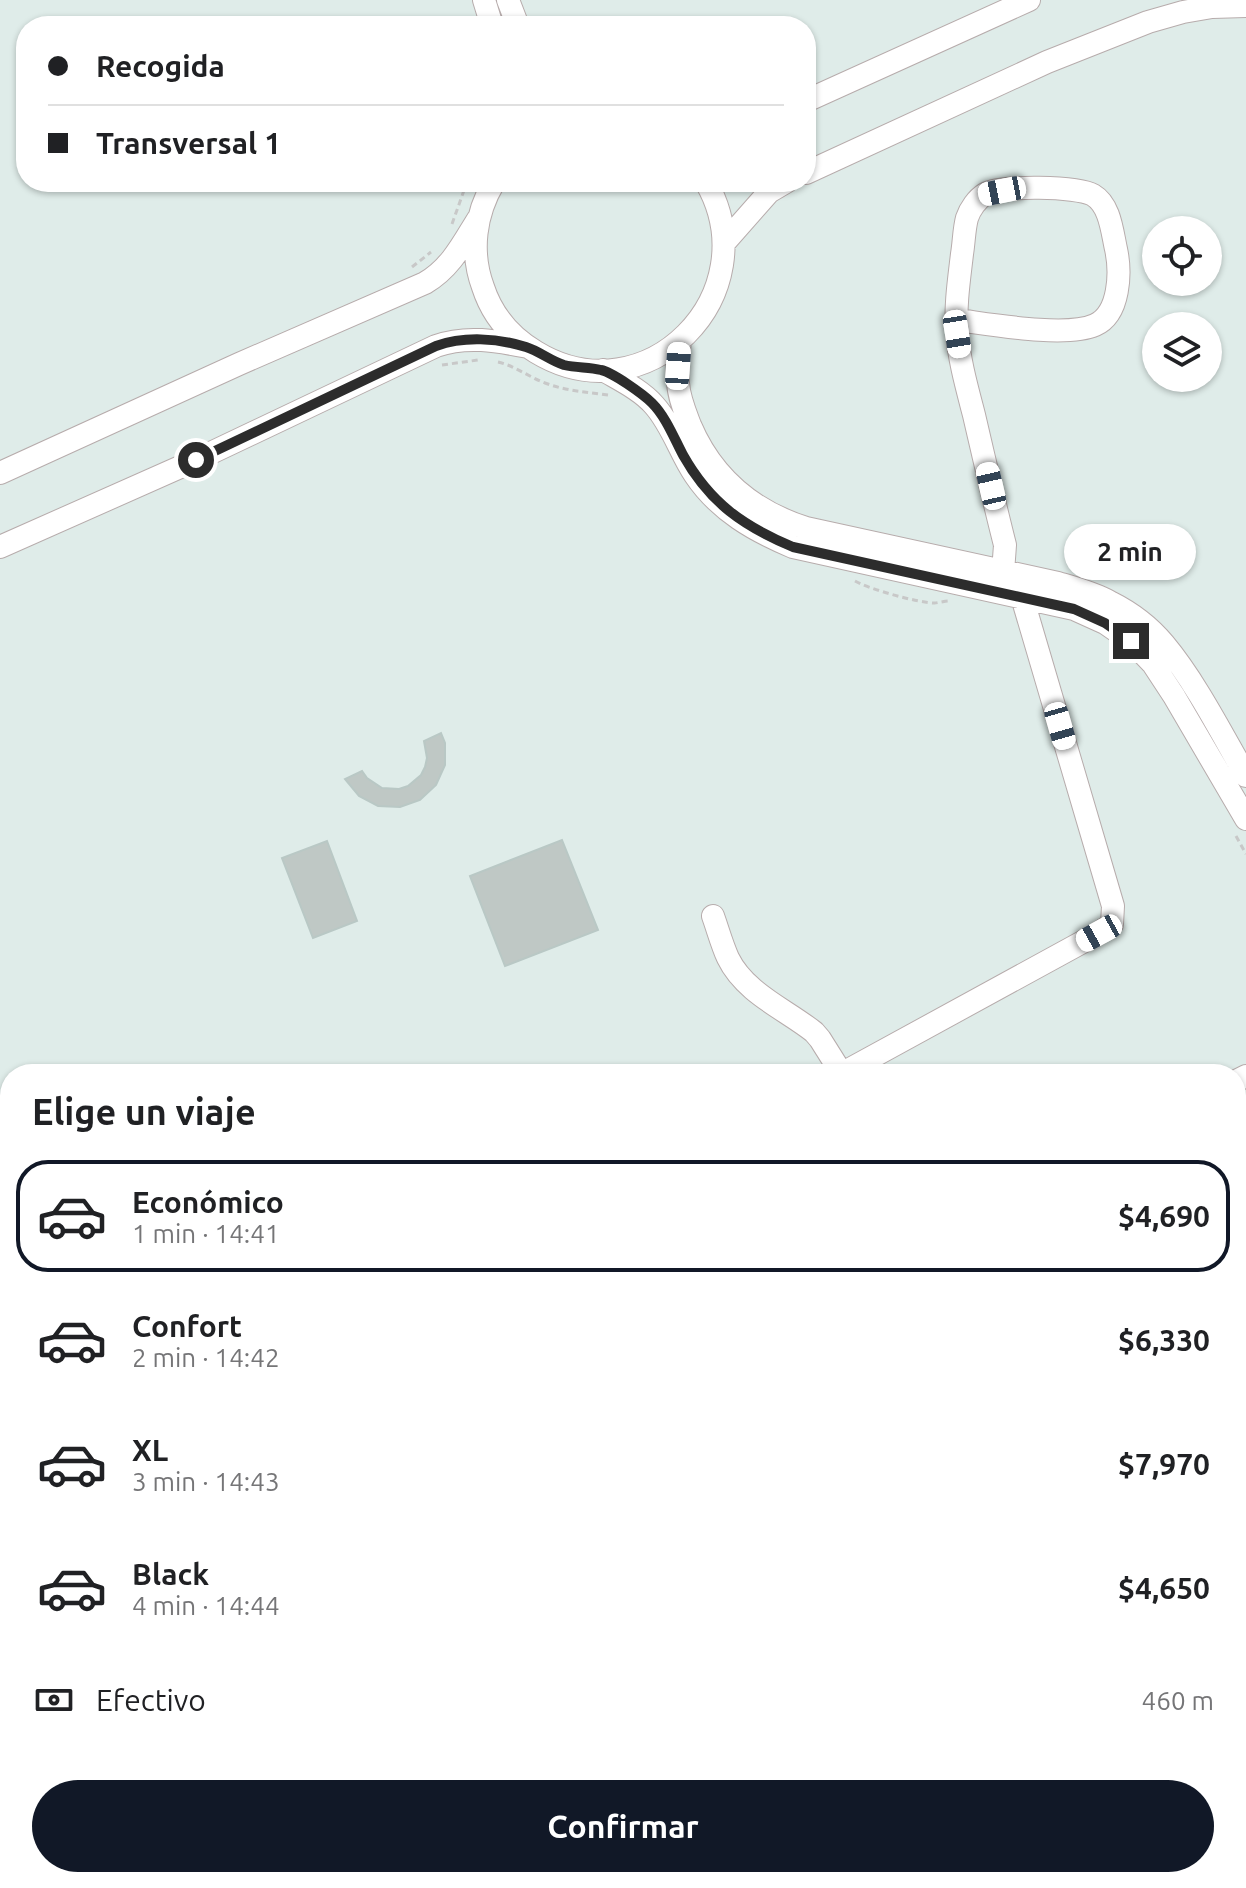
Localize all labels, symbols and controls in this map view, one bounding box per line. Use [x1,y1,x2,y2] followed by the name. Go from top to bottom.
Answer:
[96,49,225,83] text: Recogida
[96,126,281,160] text: Transversal 1
[976,175,1028,207] car
[1142,216,1222,392] map controls
[1142,216,1222,296] button: locate
[941,308,973,360] car
[1142,312,1222,392] button: layers
[664,341,692,391] car
[178,442,214,478] route start
[974,460,1008,512] car
[1065,525,1197,581] callout: 2 min
[1097,537,1163,566] text: 2 min
[1113,623,1149,659] route end
[1042,700,1078,752] car
[1072,911,1126,955] car
[32,1091,256,1132] text: Elige un viaje
[36,1180,108,1252] icon: car
[132,1185,284,1219] text: Económico
[1118,1199,1210,1233] text: $4,690
[132,1219,280,1248] text: 1 min · 14:41
[36,1304,108,1376] icon: car
[132,1309,242,1343] text: Confort
[1118,1323,1210,1357] text: $6,330
[132,1343,280,1372] text: 2 min · 14:42
[36,1428,108,1500] icon: car
[132,1433,168,1467] text: XL
[1118,1447,1210,1481] text: $7,970
[132,1467,280,1496] text: 3 min · 14:43
[36,1552,108,1624] icon: car
[132,1557,209,1591] text: Black
[1118,1571,1210,1605] text: $4,650
[132,1591,280,1620] text: 4 min · 14:44
[32,1678,76,1722] icon: cash
[96,1683,206,1717] text: Efectivo
[1142,1686,1214,1715] text: 460 m
[32,1780,1214,1872] button: Confirmar

